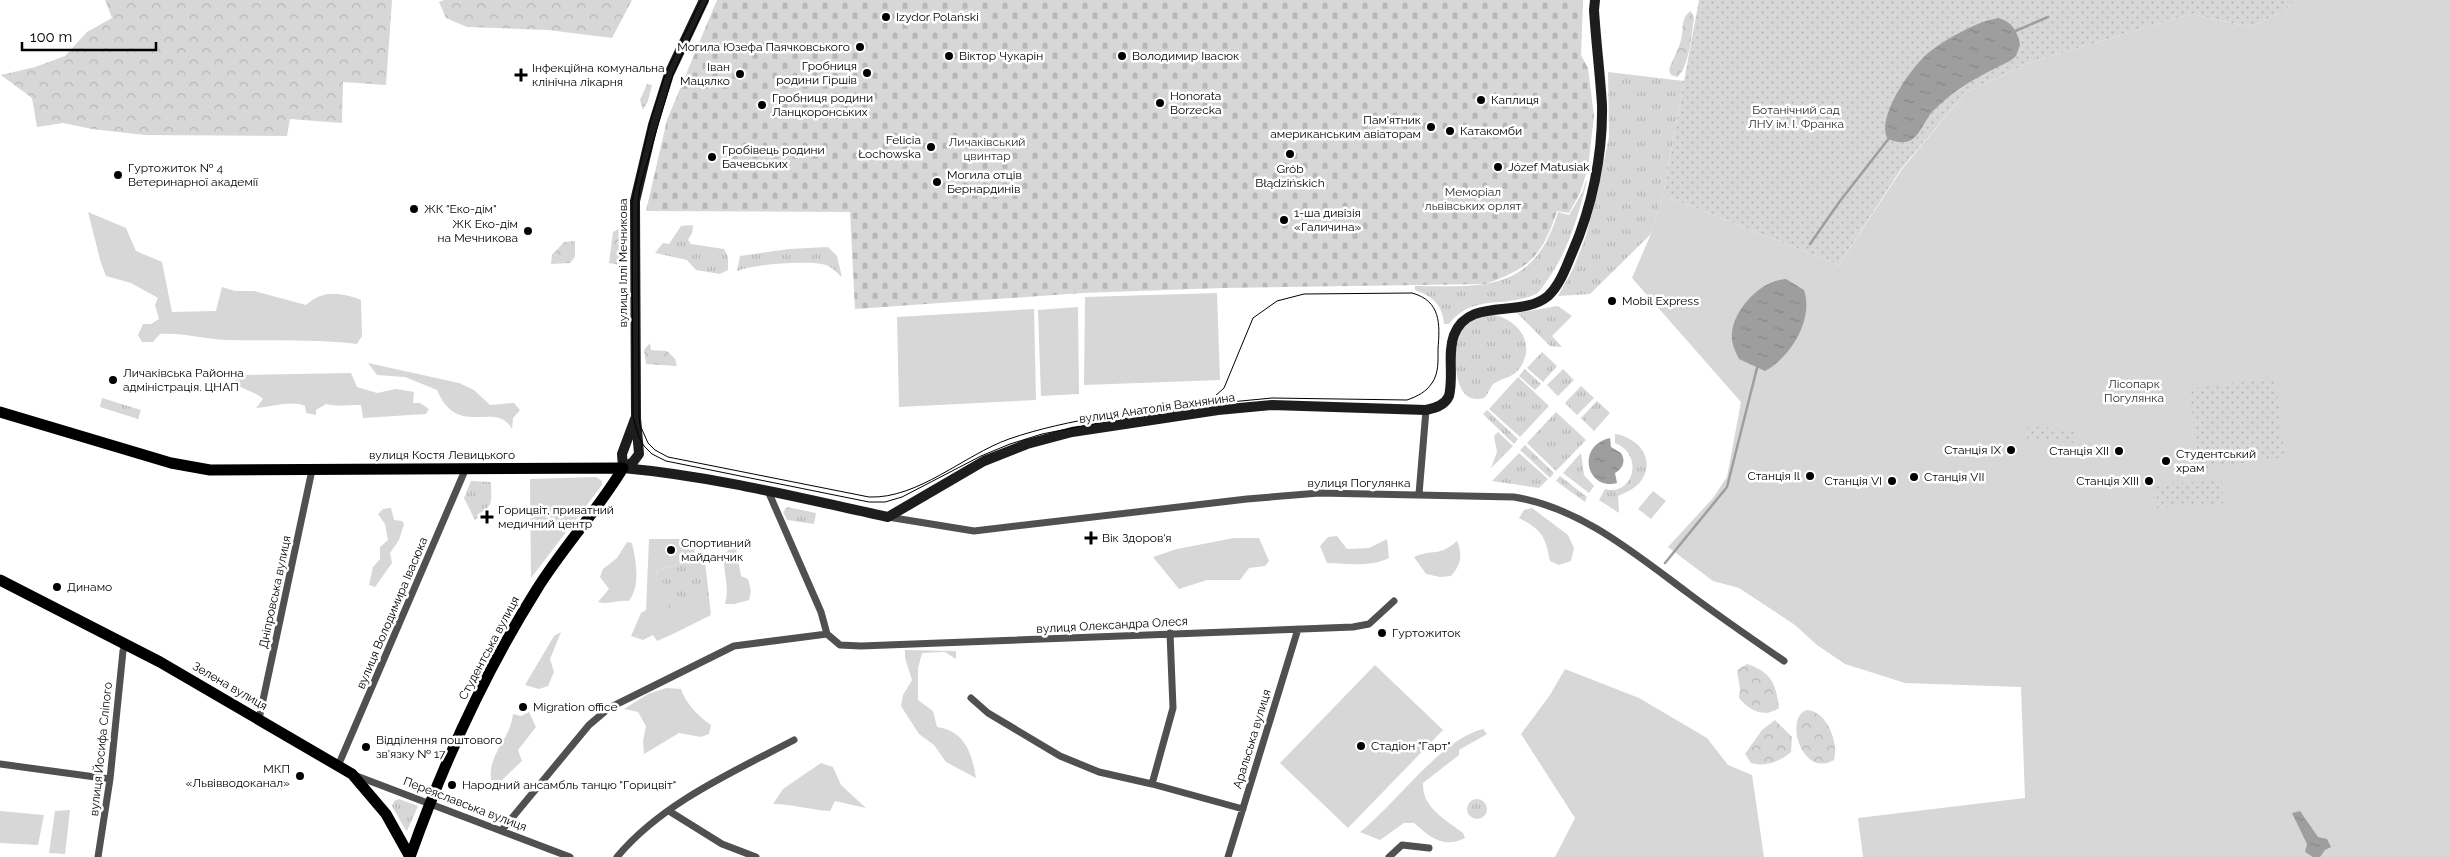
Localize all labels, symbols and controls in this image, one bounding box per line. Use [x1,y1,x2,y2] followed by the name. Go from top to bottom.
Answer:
[896,10,979,24] place label: Izydor Polański
[880,11,892,23] marker: Izydor Polański
[22,20,156,52] scale bar
[30,28,72,46] text: 100 m
[677,40,850,54] place label: Могила Юзефа Паячковського
[854,41,866,53] marker: Могила Юзефа Паячковського
[959,49,1043,63] place label: Віктор Чукарін
[1132,49,1239,63] place label: Володимир Івасюк
[943,50,955,62] marker: Віктор Чукарін
[1116,50,1128,62] marker: Володимир Івасюк
[776,59,857,87] place label: Гробниця родини Гіршів
[680,60,730,88] place label: Іван Мацялко
[532,61,665,89] place label: Інфекційна комунальна клінічна лікарня
[861,67,873,79] marker: Гробниця родини Гіршів
[514,68,528,82] marker: Інфекційна комунальна клінічна лікарня
[734,68,746,80] marker: Іван Мацялко
[1170,89,1222,117] place label: Honorata Borzecka
[772,91,873,119] place label: Гробниця родини Ланцкоронських
[1491,93,1539,107] place label: Каплиця
[1475,94,1487,106] marker: Каплиця
[1154,97,1166,109] marker: Honorata Borzecka
[756,99,768,111] marker: Гробниця родини Ланцкоронських
[1748,103,1844,131] park label: Ботанічний сад ЛНУ ім. І. Франка
[1270,113,1421,141] place label: Пам'ятник американським авіаторам
[1425,121,1437,133] marker: Пам'ятник американським авіаторам
[1460,124,1522,138] place label: Катакомби
[1444,125,1456,137] marker: Катакомби
[858,133,921,161] place label: Felicia Łochowska
[949,135,1025,163] park label: Личаківський цвинтар
[925,141,937,153] marker: Felicia Łochowska
[722,143,825,171] place label: Гробівець родини Бачевських
[1284,148,1296,160] marker: Grób Błądzińskich
[706,151,718,163] marker: Гробівець родини Бачевських
[1508,160,1590,174] place label: Józef Matusiak
[128,161,258,189] place label: Гуртожиток № 4 Ветеринарної академії
[1492,161,1504,173] marker: Józef Matusiak
[1255,162,1325,190] place label: Grób Błądzińskich
[947,168,1022,196] place label: Могила отців Бернардинів
[112,169,124,181] marker: Гуртожиток № 4 Ветеринарної академії
[931,176,943,188] marker: Могила отців Бернардинів
[1425,185,1521,213] park label: Меморіал львівських орлят
[616,198,630,328] street label: вулиця Іллі Мечникова
[424,202,496,216] place label: ЖК "Еко-дім"
[408,203,420,215] marker: ЖК "Еко-дім"
[1294,206,1361,234] place label: 1-ша дивізія «Галичина»
[1278,214,1290,226] marker: 1-ша дивізія «Галичина»
[438,217,518,245] place label: ЖК Еко-дім на Мечникова
[522,225,534,237] marker: ЖК Еко-дім на Мечникова
[1622,294,1699,308] place label: Mobil Express
[1606,295,1618,307] marker: Mobil Express
[123,366,244,394] place label: Личаківська Районна адміністрація. ЦНАП
[107,374,119,386] marker: Личаківська Районна адміністрація. ЦНАП
[2104,377,2164,405] park label: Лісопарк Погулянка
[1078,390,1236,426] street label: вулиця Анатолія Вахнянина
[1944,443,2001,457] place label: Cтанція IX
[2005,444,2017,456] marker: Cтанція IX
[2049,444,2109,458] place label: Cтанція XII
[2113,445,2125,457] marker: Cтанція XII
[2176,447,2256,475] place label: Студентський храм
[369,448,515,462] street label: вулиця Костя Левицького
[2160,455,2172,467] marker: Студентський храм
[1747,469,1801,483] place label: Cтанція Il
[1804,470,1816,482] marker: Cтанція Il
[1924,470,1984,484] place label: Станція VII
[1908,471,1920,483] marker: Станція VII
[1825,474,1882,488] place label: Станція VI
[2076,474,2139,488] place label: Cтанція XIII
[1886,475,1898,487] marker: Станція VI
[2143,475,2155,487] marker: Cтанція XIII
[1308,476,1410,490] street label: вулиця Погулянка
[498,503,614,531] place label: Горицвіт, приватний медичний центр
[480,510,494,524] marker: Горицвіт, приватний медичний центр
[1084,531,1098,545] marker: Вік Здоров'я
[1102,531,1171,545] place label: Вік Здоров'я
[256,534,294,650] street label: Дніпровська вулиця
[354,535,430,691] street label: вулиця Володимира Івасюка
[681,536,751,564] place label: Спортивний майданчик
[665,544,677,556] marker: Спортивний майданчик
[67,580,112,594] place label: Динамо
[51,581,63,593] marker: Динамо
[456,594,522,702] street label: Студентська вулиця
[1036,614,1188,636] street label: вулиця Олександра Олеся
[1392,626,1461,640] place label: Гуртожиток
[1376,627,1388,639] marker: Гуртожиток
[190,659,270,713] street label: Зелена вулиця
[87,681,115,817] street label: вулиця Йосифа Сліпого
[1230,688,1274,790] street label: Аральська вулиця
[533,700,617,714] place label: Migration office
[517,701,529,713] marker: Migration office
[376,733,502,761] place label: Відділення поштового зв’язку № 17
[1371,739,1451,753] place label: Стадіон "Гарт"
[1355,740,1367,752] marker: Стадіон "Гарт"
[360,741,372,753] marker: Відділення поштового зв’язку № 17
[185,762,290,790] place label: МКП «Львівводоканал»
[294,770,306,782] marker: МКП «Львівводоканал»
[401,774,529,834] street label: Переяславська вулиця
[462,778,676,792] place label: Народний ансамбль танцю "Горицвіт"
[446,779,458,791] marker: Народний ансамбль танцю "Горицвіт"

